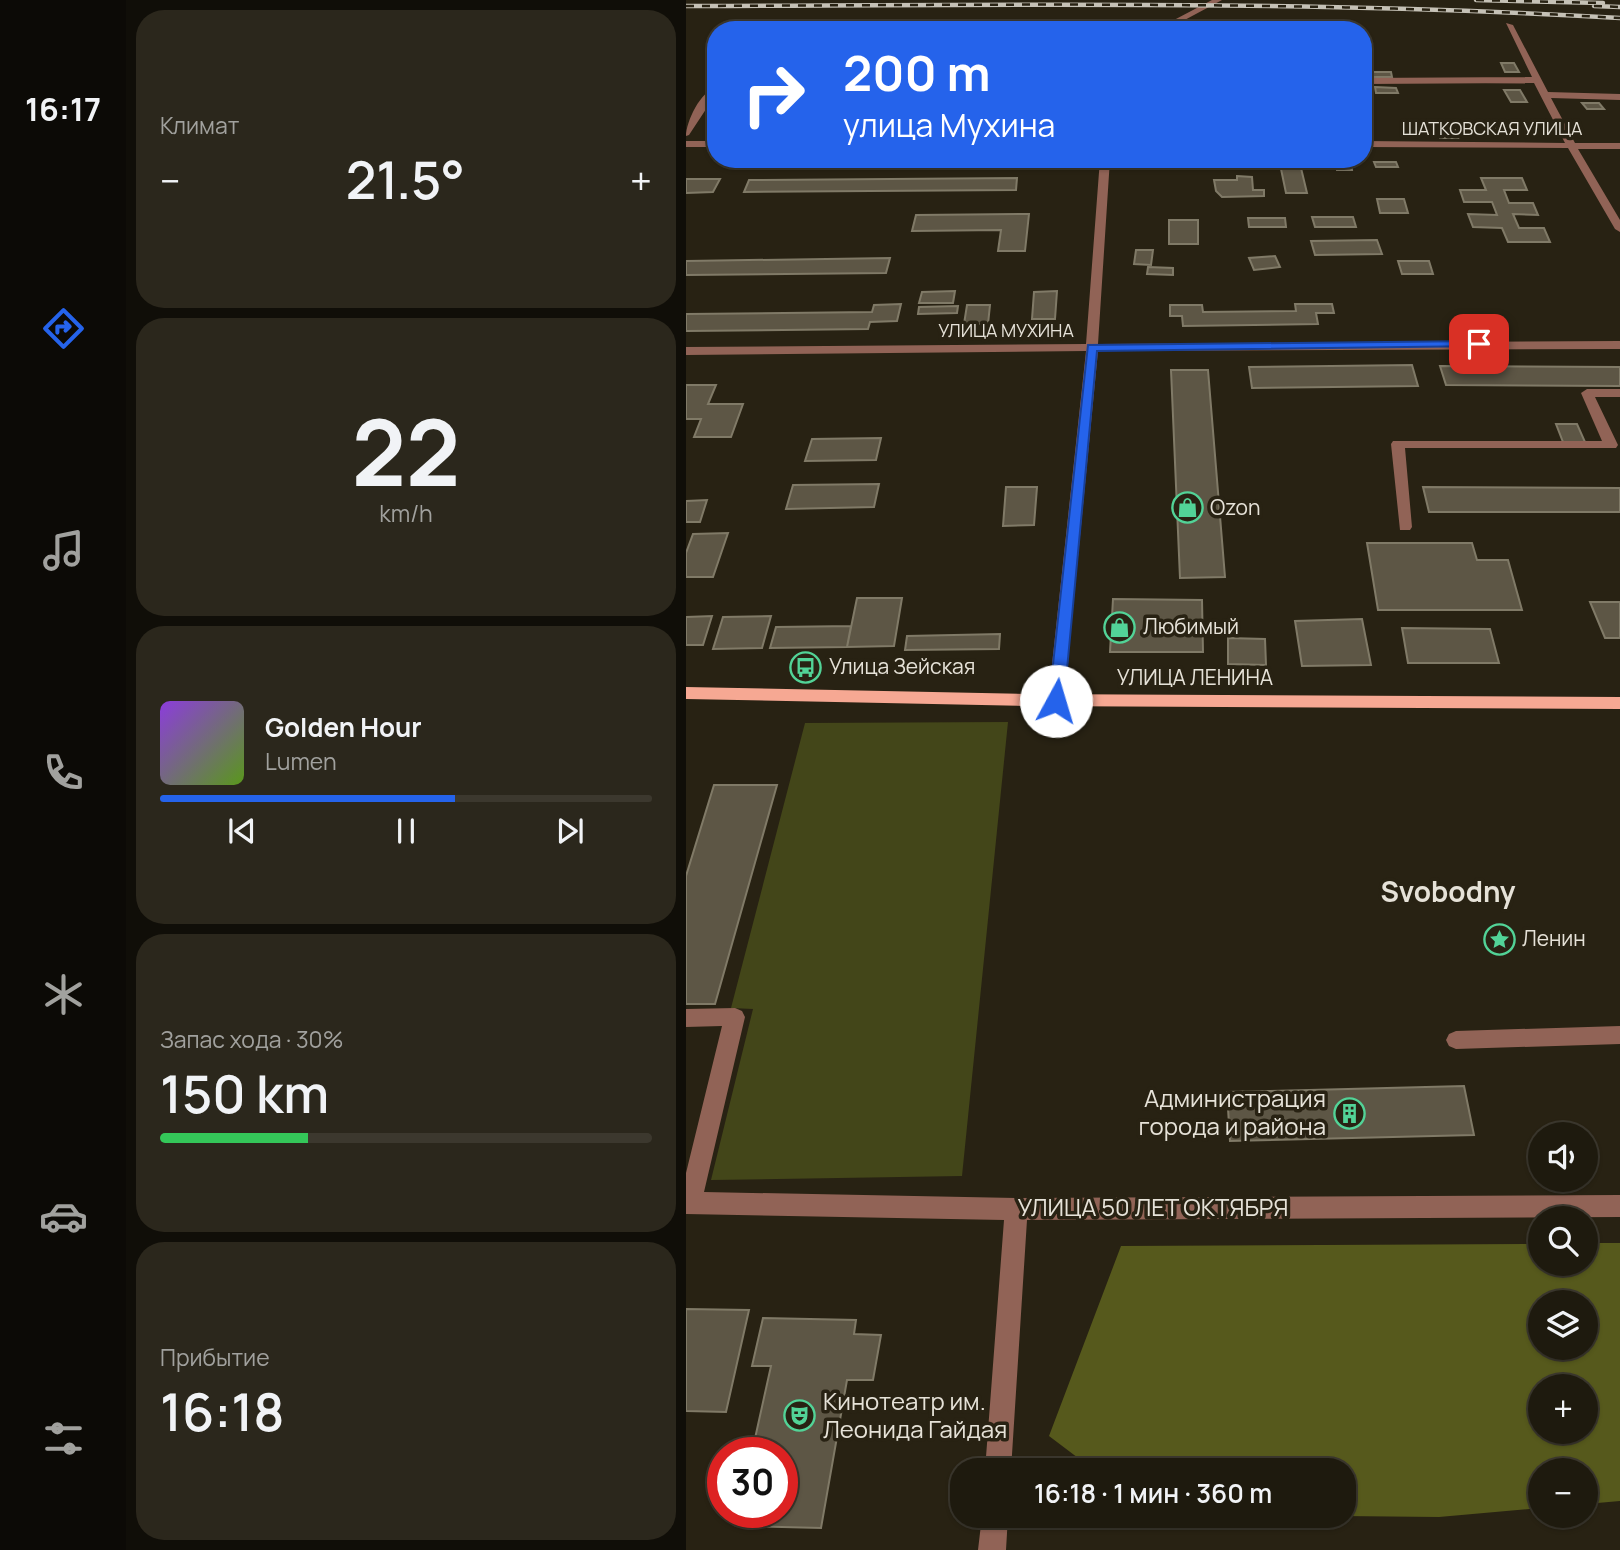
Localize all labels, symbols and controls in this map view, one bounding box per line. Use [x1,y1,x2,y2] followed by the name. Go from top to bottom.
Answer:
[843,39,991,106] text: 200 m
[728,49,819,140] icon: right
[25,87,101,131] text: 16:17
[843,103,1055,147] text: улица Мухина
[160,109,239,141] text: Климат
[1402,116,1583,140] street label: ШАТКОВСКАЯ УЛИЦА
[346,144,465,215] text: 21.5°
[160,154,181,206] text: −
[630,154,652,206] text: +
[39,304,88,353] icon: directions
[1449,314,1509,374] pin
[938,318,1074,342] street label: УЛИЦА МУХИНА
[1460,325,1498,363] icon: arrive
[352,389,460,513] text: 22
[1170,491,1204,525] shop icon: Ozon
[1210,493,1260,521] place label: Ozon
[379,497,433,529] text: km/h
[39,526,88,575] icon: music
[1103,610,1137,644] shop icon: Любимый
[1143,612,1239,640] place label: Любимый
[789,650,823,684] bus stop icon: Улица Зейская
[829,652,975,680] place label: Улица Зейская
[1117,663,1273,691] street label: УЛИЦА ЛЕНИНА
[1019,664,1093,738] position arrow
[265,709,422,745] text: Golden Hour
[265,745,337,777] text: Lumen
[39,748,88,797] icon: phone
[223,812,261,850] icon: previous
[387,812,425,850] icon: pause
[551,812,589,850] icon: next
[1380,872,1516,910] district label: Svobodny
[1482,922,1516,956] place icon: Ленин
[1522,924,1586,952] place label: Ленин
[39,970,88,1019] icon: climate
[160,1023,343,1055] text: Запас хода · 30%
[160,1058,329,1129] text: 150 km
[1139,1081,1326,1142] place label: Администрация города и района
[1332,1096,1366,1130] building icon: Администрация города и района
[1528,1122,1598,1528] map controls
[1528,1122,1598,1192] button: sound
[1017,1190,1289,1223] street label: УЛИЦА 50 ЛЕТ ОКТЯБРЯ
[39,1192,88,1241] icon: car
[1528,1206,1598,1276] button: search
[1528,1290,1598,1360] button: layers
[160,1341,270,1373] text: Прибытие
[1528,1374,1598,1444] button: +
[160,1376,285,1447] text: 16:18
[823,1384,1007,1445] place label: Кинотеатр им. Леонида Гайдая
[783,1399,817,1433] theatre icon: Кинотеатр им. Леонида Гайдая
[39,1414,88,1463] icon: filters
[707,1437,798,1528] speed limit sign: 30
[1528,1458,1598,1528] button: −
[1034,1475,1272,1511] text: 16:18 · 1 мин · 360 m

